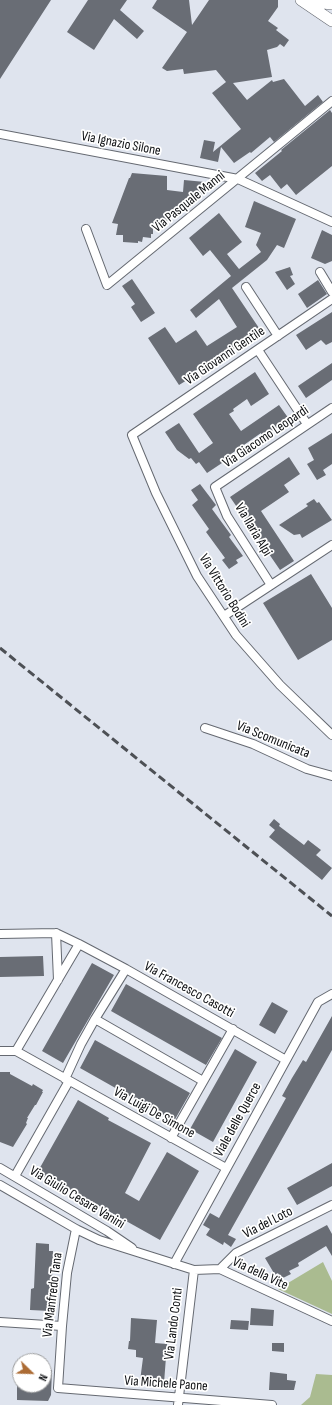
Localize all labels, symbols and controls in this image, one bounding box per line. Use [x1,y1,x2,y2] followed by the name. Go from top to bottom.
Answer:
[80,128,162,160] street label: Via Ignazio Silone
[149,168,229,236] street label: Via Pasquale Manni
[182,323,268,389] street label: Via Giovanni Gentile
[220,402,312,472] street label: Via Giacomo Leopardi
[231,500,275,560] street label: Via Ilaria Alpi
[195,551,253,631] street label: Via Vittorio Bodini
[234,718,312,762] street label: Via Scomunicata
[141,958,237,1022] street label: Via Francesco Casotti
[211,1080,265,1160] street label: Viale delle Querce
[110,1084,198,1142] street label: Via Luigi De Simone
[26,1163,128,1233] street label: Via Giulio Cesare Vanini
[240,1203,296,1243] street label: Via del Loto
[39,1252,67,1338] street label: Via Manfredo Tana
[229,1254,291,1294] street label: Via della Vite
[161,1287,187,1361] street label: Via Lando Conti
[12,1353,52,1393] north arrow
[35,1372,50,1383] text: N
[124,1373,208,1395] street label: Via Michele Paone

